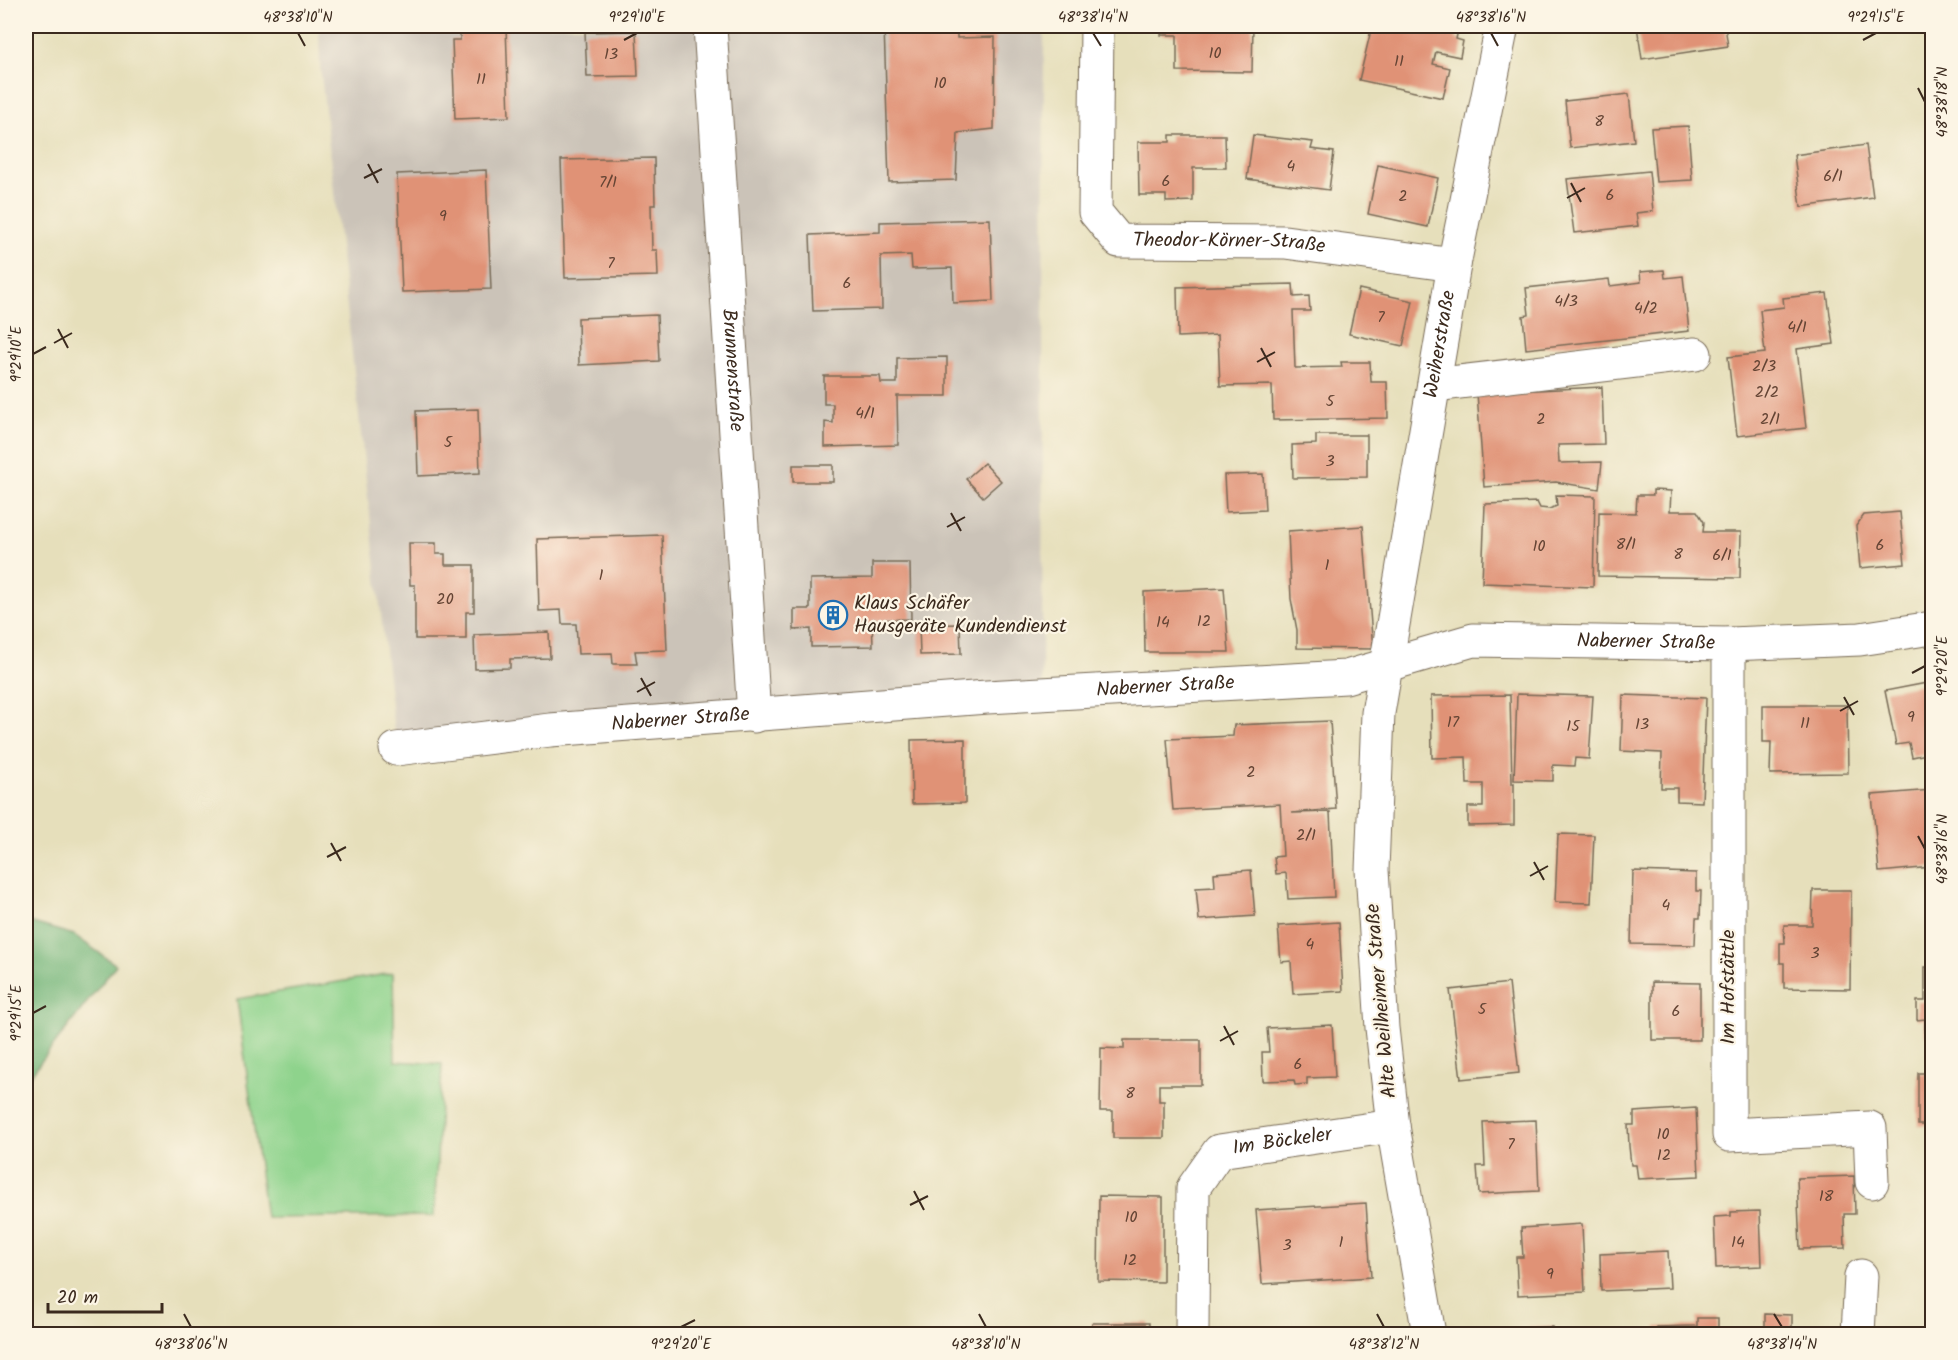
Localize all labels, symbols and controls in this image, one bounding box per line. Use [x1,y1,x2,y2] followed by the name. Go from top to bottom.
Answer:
[263,6,333,30] text: 48°38'10"N
[609,6,667,30] text: 9°29'10"E
[1058,6,1128,30] text: 48°38'14"N
[1456,6,1526,30] text: 48°38'16"N
[1847,6,1906,30] text: 9°29'15"E
[1208,41,1222,66] house number: 10
[604,42,618,67] house number: 13
[1394,49,1404,74] house number: 11
[1931,66,1955,138] text: 48°38'18"N
[476,67,486,92] house number: 11
[933,71,947,96] house number: 10
[1594,109,1604,134] house number: 8
[1287,154,1296,179] house number: 4
[1823,164,1843,189] house number: 6/1
[1162,169,1170,194] house number: 6
[599,170,617,195] house number: 7/1
[1606,183,1614,208] house number: 6
[1398,184,1408,209] house number: 2
[439,204,447,229] house number: 9
[1133,225,1327,263] street label: Theodor-Körner-Straße
[607,251,615,276] house number: 7
[843,271,851,296] house number: 6
[1416,288,1465,401] street label: Weiherstraße
[1554,289,1578,314] house number: 4/3
[1634,296,1658,321] house number: 4/2
[1377,305,1385,330] house number: 7
[712,308,752,433] street label: Brunnenstraße
[1787,315,1807,340] house number: 4/1
[5,324,29,382] text: 9°29'10"E
[1752,354,1776,379] house number: 2/3
[1755,380,1779,405] house number: 2/2
[1326,389,1336,414] house number: 5
[855,401,875,426] house number: 4/1
[1536,407,1546,432] house number: 2
[1760,407,1780,432] house number: 2/1
[444,430,454,455] house number: 5
[1325,449,1335,474] house number: 3
[1616,532,1636,557] house number: 8/1
[1876,533,1884,558] house number: 6
[1532,534,1546,559] house number: 10
[1673,542,1683,567] house number: 8
[1712,543,1732,568] house number: 6/1
[1324,553,1330,578] house number: 1
[598,563,604,588] house number: 1
[436,587,454,612] house number: 20
[854,588,1067,643] place label: Klaus Schäfer Hausgeräte Kundendienst
[817,599,849,631] building icon: Klaus Schäfer Hausgeräte Kundendienst
[1197,609,1211,634] house number: 12
[1156,610,1170,635] house number: 14
[1576,626,1715,660] street label: Naberner Straße
[1931,634,1955,696] text: 9°29'20"E
[1095,667,1235,707] street label: Naberner Straße
[610,699,751,741] street label: Naberner Straße
[1907,705,1915,730] house number: 9
[1447,710,1460,735] house number: 17
[1800,711,1810,736] house number: 11
[1635,712,1649,737] house number: 13
[1566,714,1581,739] house number: 15
[1246,760,1256,785] house number: 2
[1931,814,1955,884] text: 48°38'16"N
[1296,823,1316,848] house number: 2/1
[1662,893,1671,918] house number: 4
[1358,902,1406,1100] street label: Alte Weilheimer Straße
[1713,929,1745,1045] street label: Im Hofstättle
[1306,932,1315,957] house number: 4
[1810,941,1820,966] house number: 3
[5,983,29,1042] text: 9°29'15"E
[1478,997,1488,1022] house number: 5
[1672,999,1680,1024] house number: 6
[1294,1052,1302,1077] house number: 6
[1125,1081,1135,1106] house number: 8
[1230,1119,1335,1165] street label: Im Böckeler
[1656,1122,1670,1147] house number: 10
[1507,1132,1515,1157] house number: 7
[1657,1143,1671,1168] house number: 12
[1819,1184,1834,1209] house number: 18
[1124,1205,1138,1230] house number: 10
[1338,1230,1344,1255] house number: 1
[1731,1230,1745,1255] house number: 14
[1282,1233,1292,1258] house number: 3
[1123,1248,1137,1273] house number: 12
[1546,1262,1554,1287] house number: 9
[48,1276,162,1314] scale bar
[57,1284,98,1313] text: 20 m
[154,1333,228,1357] text: 48°38'06"N
[651,1333,713,1357] text: 9°29'20"E
[951,1333,1021,1357] text: 48°38'10"N
[1349,1333,1419,1357] text: 48°38'12"N
[1747,1333,1817,1357] text: 48°38'14"N

